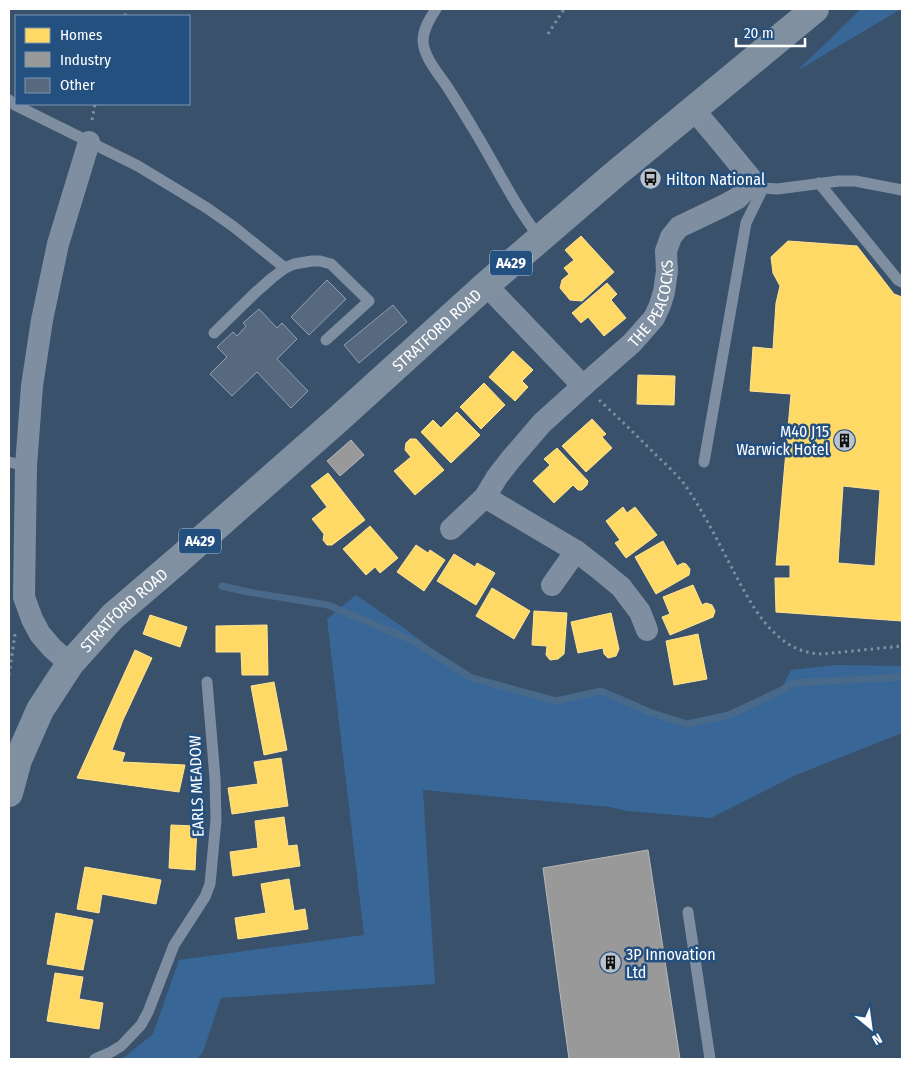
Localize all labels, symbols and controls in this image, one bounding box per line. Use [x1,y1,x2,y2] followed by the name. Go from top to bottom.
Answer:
[15,15,190,105] legend
[736,15,805,47] scale bar
[744,24,774,42] text: 20 m
[60,26,102,44] text: Homes
[60,51,111,69] text: Industry
[60,76,96,94] text: Other
[638,167,662,191] bus stop icon: Hilton National
[666,170,765,189] place label: Hilton National
[490,250,532,276] road number: A429
[624,260,677,351] street label: THE PEACOCKS
[388,285,485,376] street label: STRATFORD ROAD
[736,422,829,459] place label: M40 J15 Warwick Hotel
[833,428,857,452] building icon: M40 J15 Warwick Hotel
[179,528,221,554] road number: A429
[76,565,172,656] street label: STRATFORD ROAD
[185,735,208,837] street label: EARLS MEADOW
[626,945,716,982] place label: 3P Innovation Ltd
[598,951,622,975] building icon: 3P Innovation Ltd
[846,1003,896,1053] north arrow
[869,1029,885,1048] text: N

